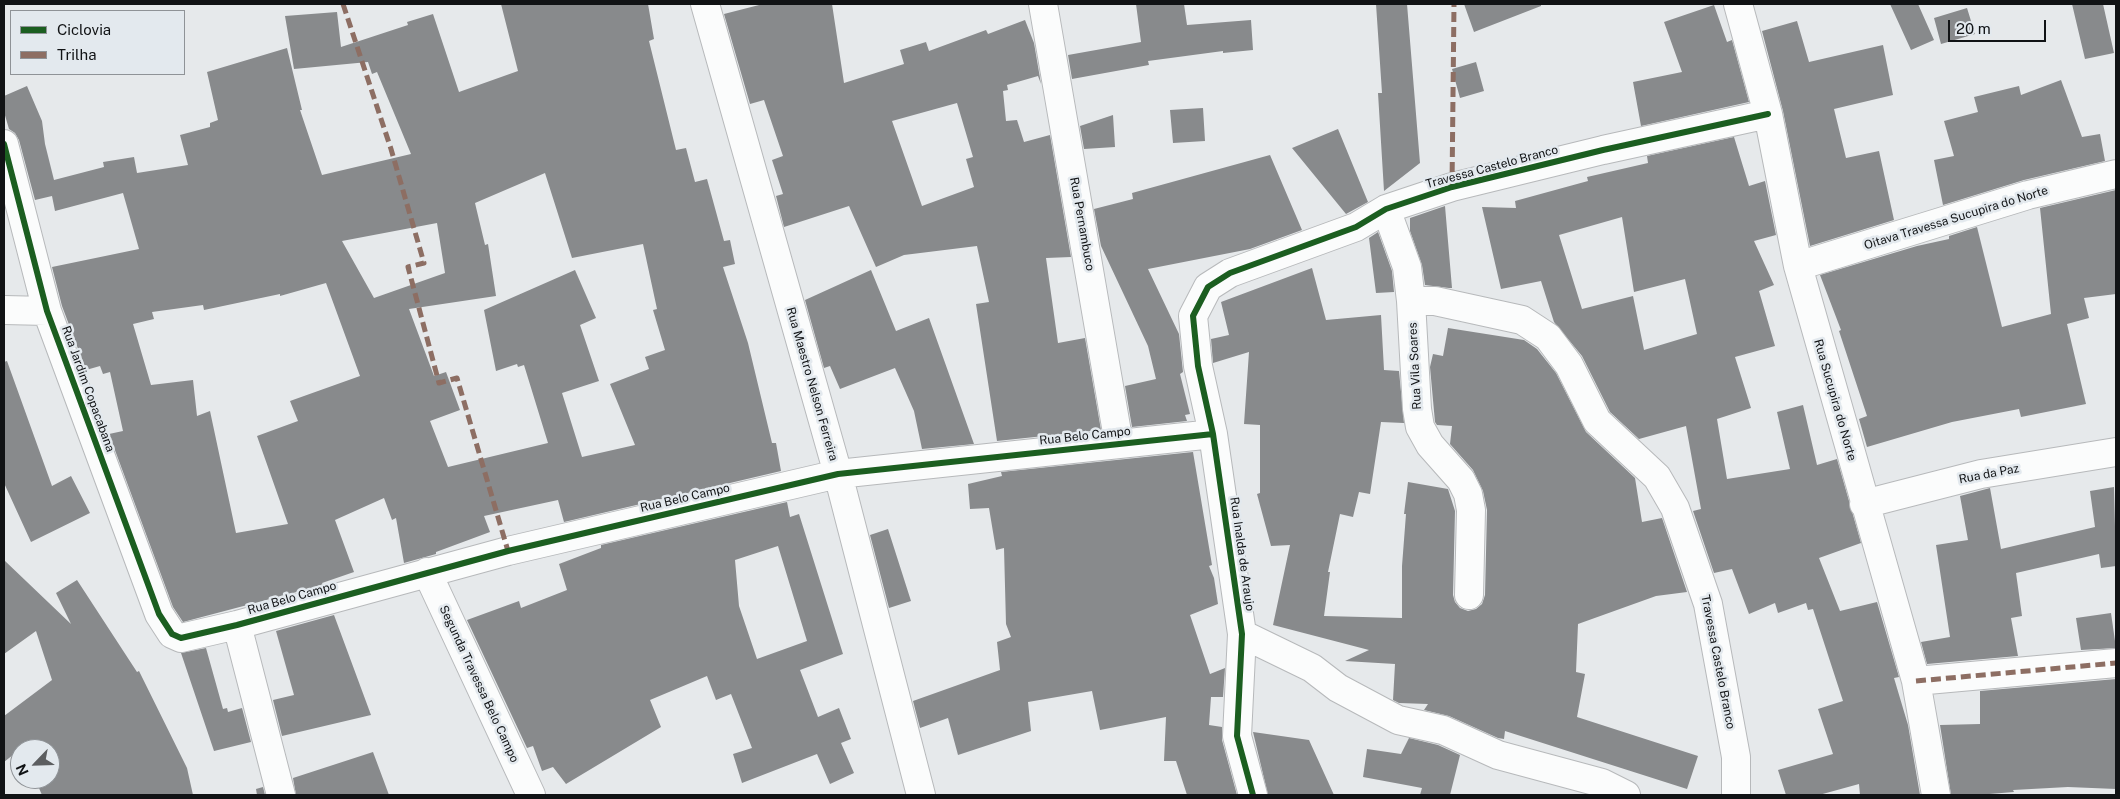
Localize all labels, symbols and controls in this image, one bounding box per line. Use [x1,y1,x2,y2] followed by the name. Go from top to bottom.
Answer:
[10,10,185,75] legend
[1950,10,2048,42] scale bar
[1956,20,1991,37] text: 20 m
[57,21,111,38] text: Ciclovia
[57,46,96,63] text: Trilha
[1424,142,1560,192] street label: Travessa Castelo Branco
[1067,176,1097,272] street label: Rua Pernambuco
[1862,183,2050,253] street label: Oitava Travessa Sucupira do Norte
[783,305,841,463] street label: Rua Maestro Nelson Ferreira
[1406,322,1424,410] street label: Rua Vila Soares
[58,324,118,454] street label: Rua Jardim Copacabana
[1811,338,1859,462] street label: Rua Sucupira do Norte
[1039,424,1131,448] street label: Rua Belo Campo
[1958,461,2020,487] street label: Rua da Paz
[639,481,731,515] street label: Rua Belo Campo
[1227,496,1257,612] street label: Rua Inalda de Araujo
[246,578,338,618] street label: Rua Belo Campo
[1698,594,1738,730] street label: Travessa Castelo Branco
[436,603,522,765] street label: Segunda Travessa Belo Campo
[10,739,60,789] north arrow
[13,761,32,778] text: N

